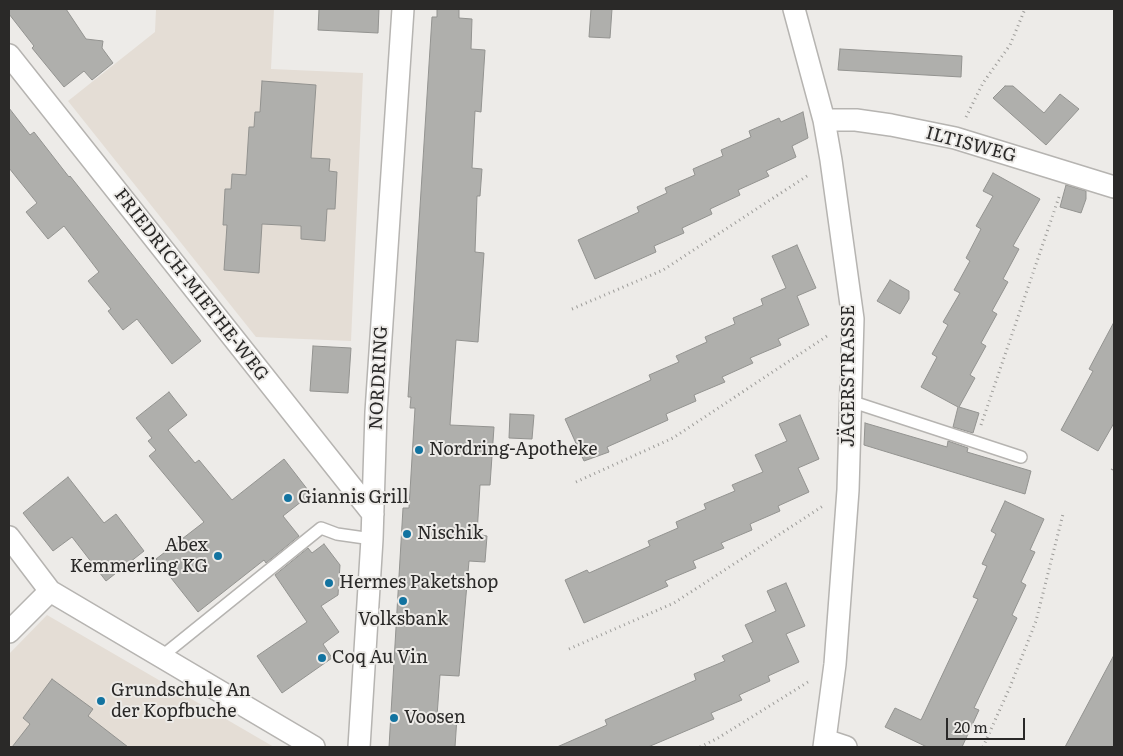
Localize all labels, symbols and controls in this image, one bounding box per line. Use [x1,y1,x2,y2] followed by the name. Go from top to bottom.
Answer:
[923,123,1019,167] street label: ILTISWEG
[109,185,273,385] street label: FRIEDRICH-MIETHE-WEG
[838,305,860,447] street label: JÄGERSTRASSE
[365,325,393,431] street label: NORDRING
[429,439,598,461] place label: Nordring-Apotheke
[413,444,425,456] marker: Nordring-Apotheke
[298,487,409,509] place label: Giannis Grill
[282,492,294,504] marker: Giannis Grill
[417,523,483,545] place label: Nischik
[401,528,413,540] marker: Nischik
[70,535,208,578] place label: Abex Kemmerling KG
[212,550,224,562] marker: Abex Kemmerling KG
[339,572,498,594] place label: Hermes Paketshop
[323,577,335,589] marker: Hermes Paketshop
[397,595,409,607] marker: Volksbank
[358,609,448,631] place label: Volksbank
[332,647,428,669] place label: Coq Au Vin
[316,652,328,664] marker: Coq Au Vin
[111,680,251,722] place label: Grundschule An der Kopfbuche
[95,695,107,707] marker: Grundschule An der Kopfbuche
[404,707,466,729] place label: Voosen
[948,708,1027,740] scale bar
[388,712,400,724] marker: Voosen
[954,715,988,738] text: 20 m

